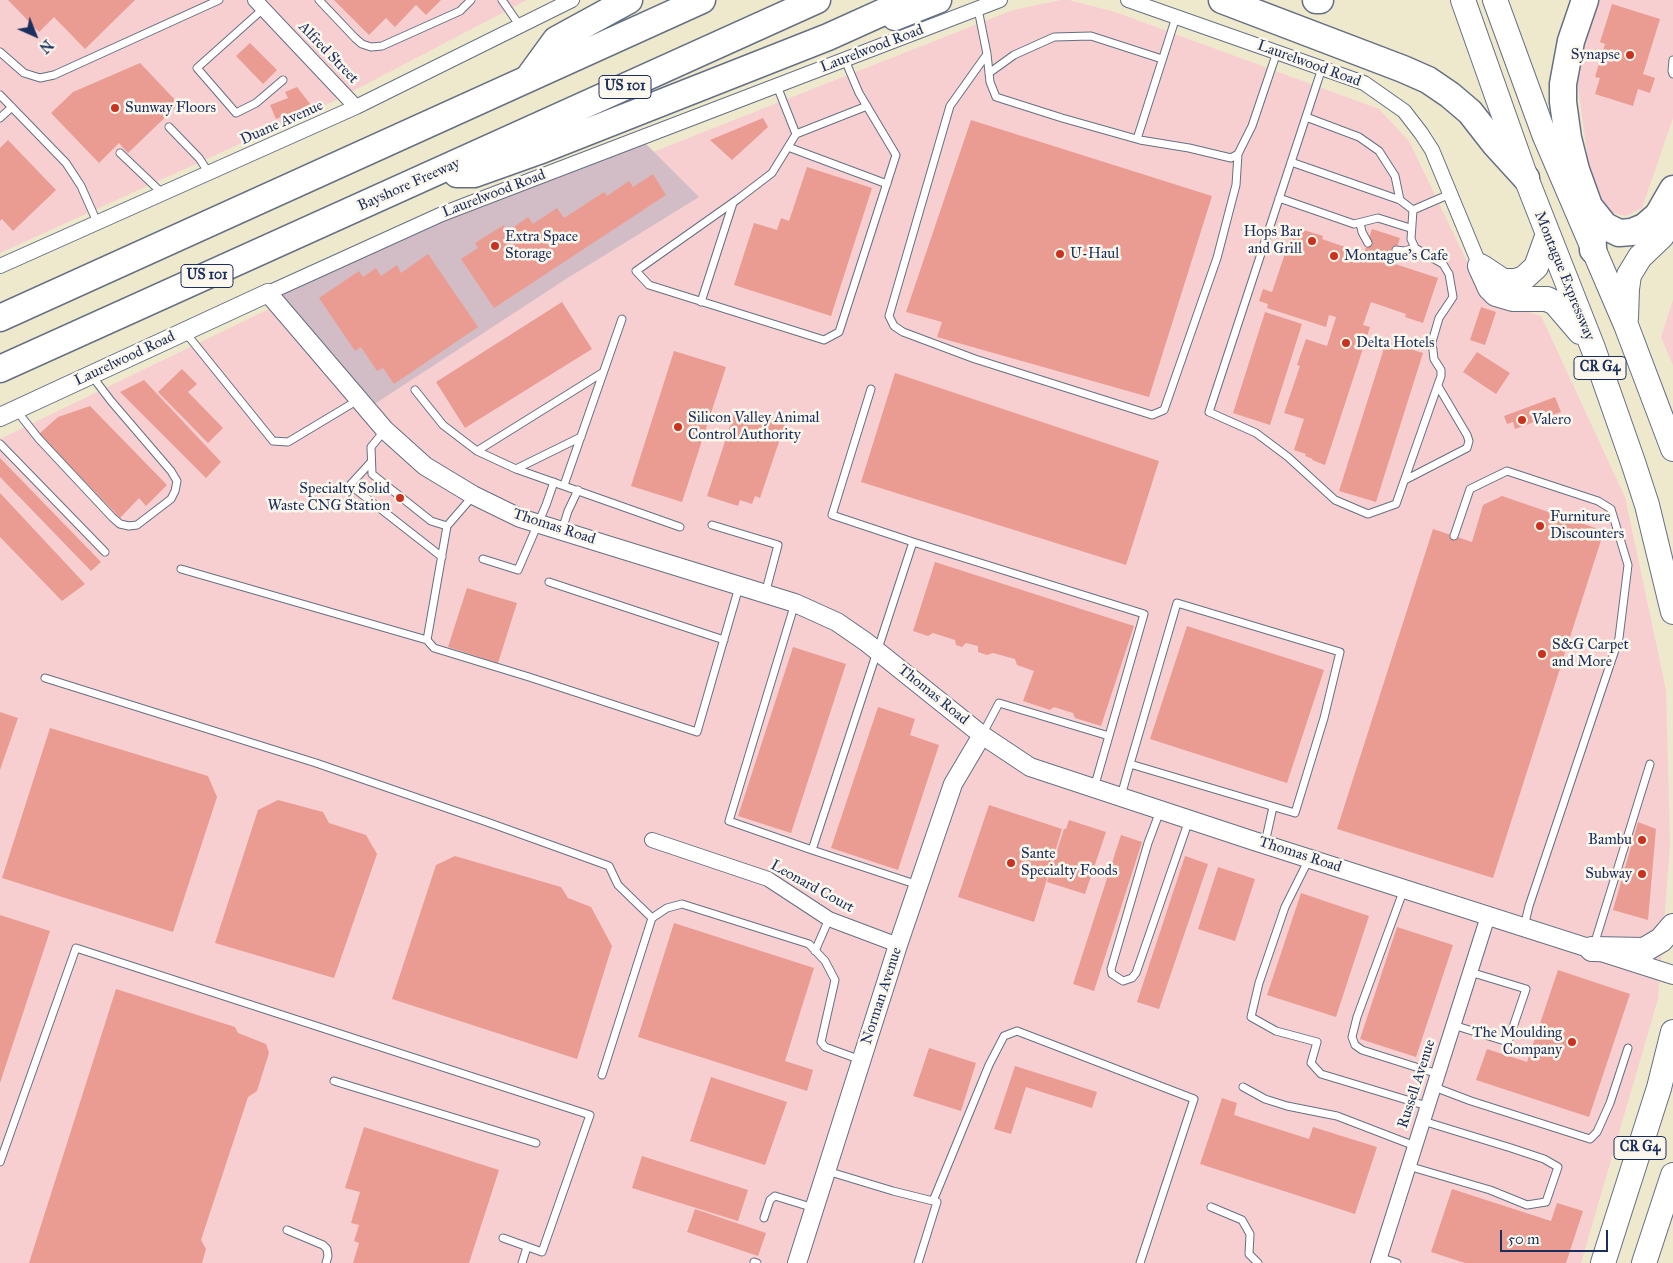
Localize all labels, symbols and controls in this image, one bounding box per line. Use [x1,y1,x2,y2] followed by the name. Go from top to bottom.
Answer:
[10,10,60,60] north arrow
[294,18,362,88] street label: Alfred Street
[818,21,926,77] street label: Laurelwood Road
[36,36,56,56] text: N
[1255,37,1363,91] street label: Laurelwood Road
[1571,46,1620,64] place label: Synapse
[1624,49,1636,61] marker: Synapse
[599,75,651,98] road number: US 101
[238,97,326,149] street label: Duane Avenue
[125,99,216,117] place label: Sunway Floors
[109,102,121,114] marker: Sunway Floors
[355,154,463,216] street label: Bayshore Freeway
[440,166,548,222] street label: Laurelwood Road
[1530,209,1598,343] street label: Montague Expressway
[1243,223,1302,258] place label: Hops Bar and Grill
[505,228,578,263] place label: Extra Space Storage
[1306,235,1318,247] marker: Hops Bar and Grill
[489,240,501,252] marker: Extra Space Storage
[1070,245,1119,263] place label: U-Haul
[1344,247,1448,265] place label: Montague's Cafe
[1054,248,1066,260] marker: U-Haul
[1328,250,1340,262] marker: Montague's Cafe
[181,264,233,288] road number: US 101
[72,328,178,390] street label: Laurelwood Road
[1356,334,1435,352] place label: Delta Hotels
[1340,337,1352,349] marker: Delta Hotels
[1574,356,1626,379] road number: CR G4
[688,409,820,444] place label: Silicon Valley Animal Control Authority
[1532,411,1571,429] place label: Valero
[1516,414,1528,426] marker: Valero
[672,421,684,433] marker: Silicon Valley Animal Control Authority
[267,480,390,515] place label: Specialty Solid Waste CNG Station
[394,492,406,504] marker: Specialty Solid Waste CNG Station
[510,505,598,549] street label: Thomas Road
[1550,508,1624,543] place label: Furniture Discounters
[1534,520,1546,532] marker: Furniture Discounters
[1552,636,1629,671] place label: S&G Carpet and More
[1536,648,1548,660] marker: S&G Carpet and More
[894,661,972,729] street label: Thomas Road
[1588,831,1632,849] place label: Bambu
[1256,833,1344,877] street label: Thomas Road
[1636,834,1648,846] marker: Bambu
[1021,845,1118,880] place label: Sante Specialty Foods
[767,857,857,917] street label: Leonard Court
[1005,857,1017,869] marker: Sante Specialty Foods
[1585,865,1632,883] place label: Subway
[1636,868,1648,880] marker: Subway
[858,945,906,1047] street label: Norman Avenue
[1472,1024,1562,1059] place label: The Moulding Company
[1566,1036,1578,1048] marker: The Moulding Company
[1394,1037,1440,1131] street label: Russell Avenue
[1614,1136,1666,1160] road number: CR G4
[1503,1220,1610,1252] scale bar
[1508,1230,1540,1248] text: 50 m

